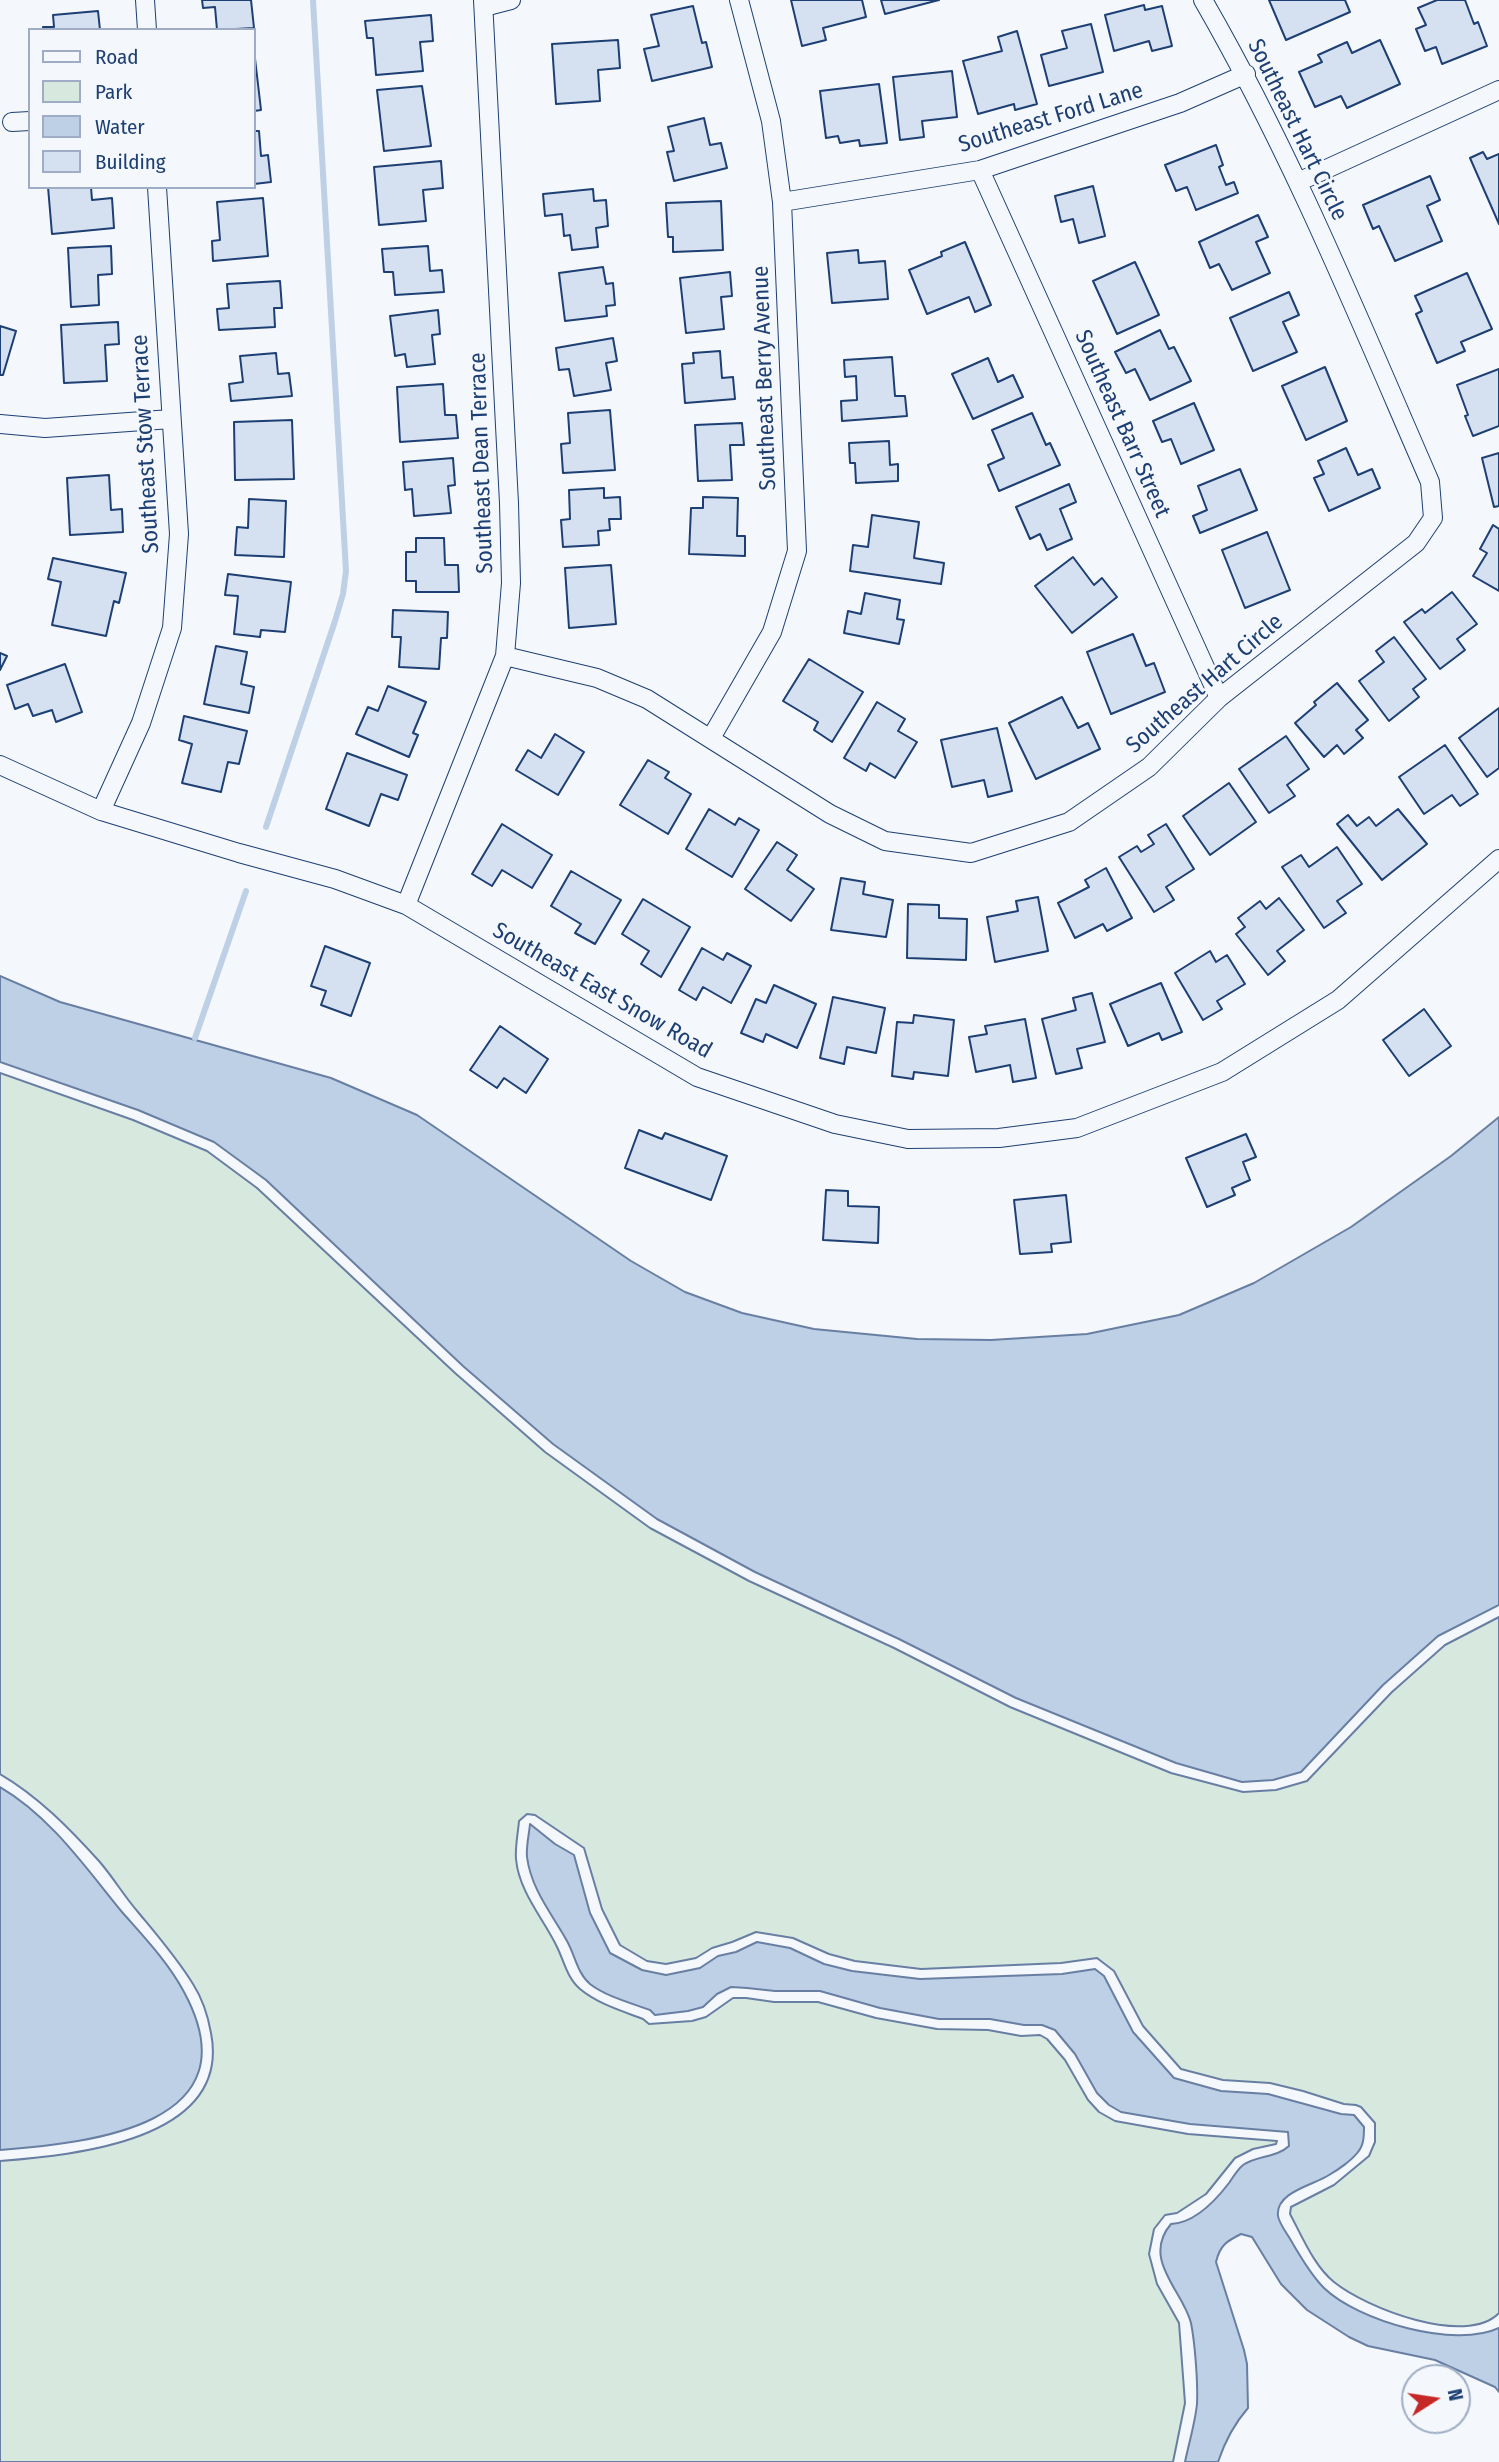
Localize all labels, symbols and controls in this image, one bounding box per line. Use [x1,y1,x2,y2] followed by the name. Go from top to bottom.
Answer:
[28,28,256,189] legend
[1241,35,1353,225] street label: Southeast Hart Circle
[95,44,139,70] text: Road
[955,77,1147,159] street label: Southeast Ford Lane
[95,79,132,105] text: Park
[95,114,145,140] text: Water
[95,149,166,175] text: Building
[747,265,783,491] street label: Southeast Berry Avenue
[1068,326,1176,522] street label: Southeast Barr Street
[126,334,166,554] street label: Southeast Stow Terrace
[464,352,500,574] street label: Southeast Dean Terrace
[1121,609,1289,759] street label: Southeast Hart Circle
[488,917,716,1065] street label: Southeast East Snow Road
[1401,2364,1471,2434] north arrow
[1443,2387,1468,2403] text: N

